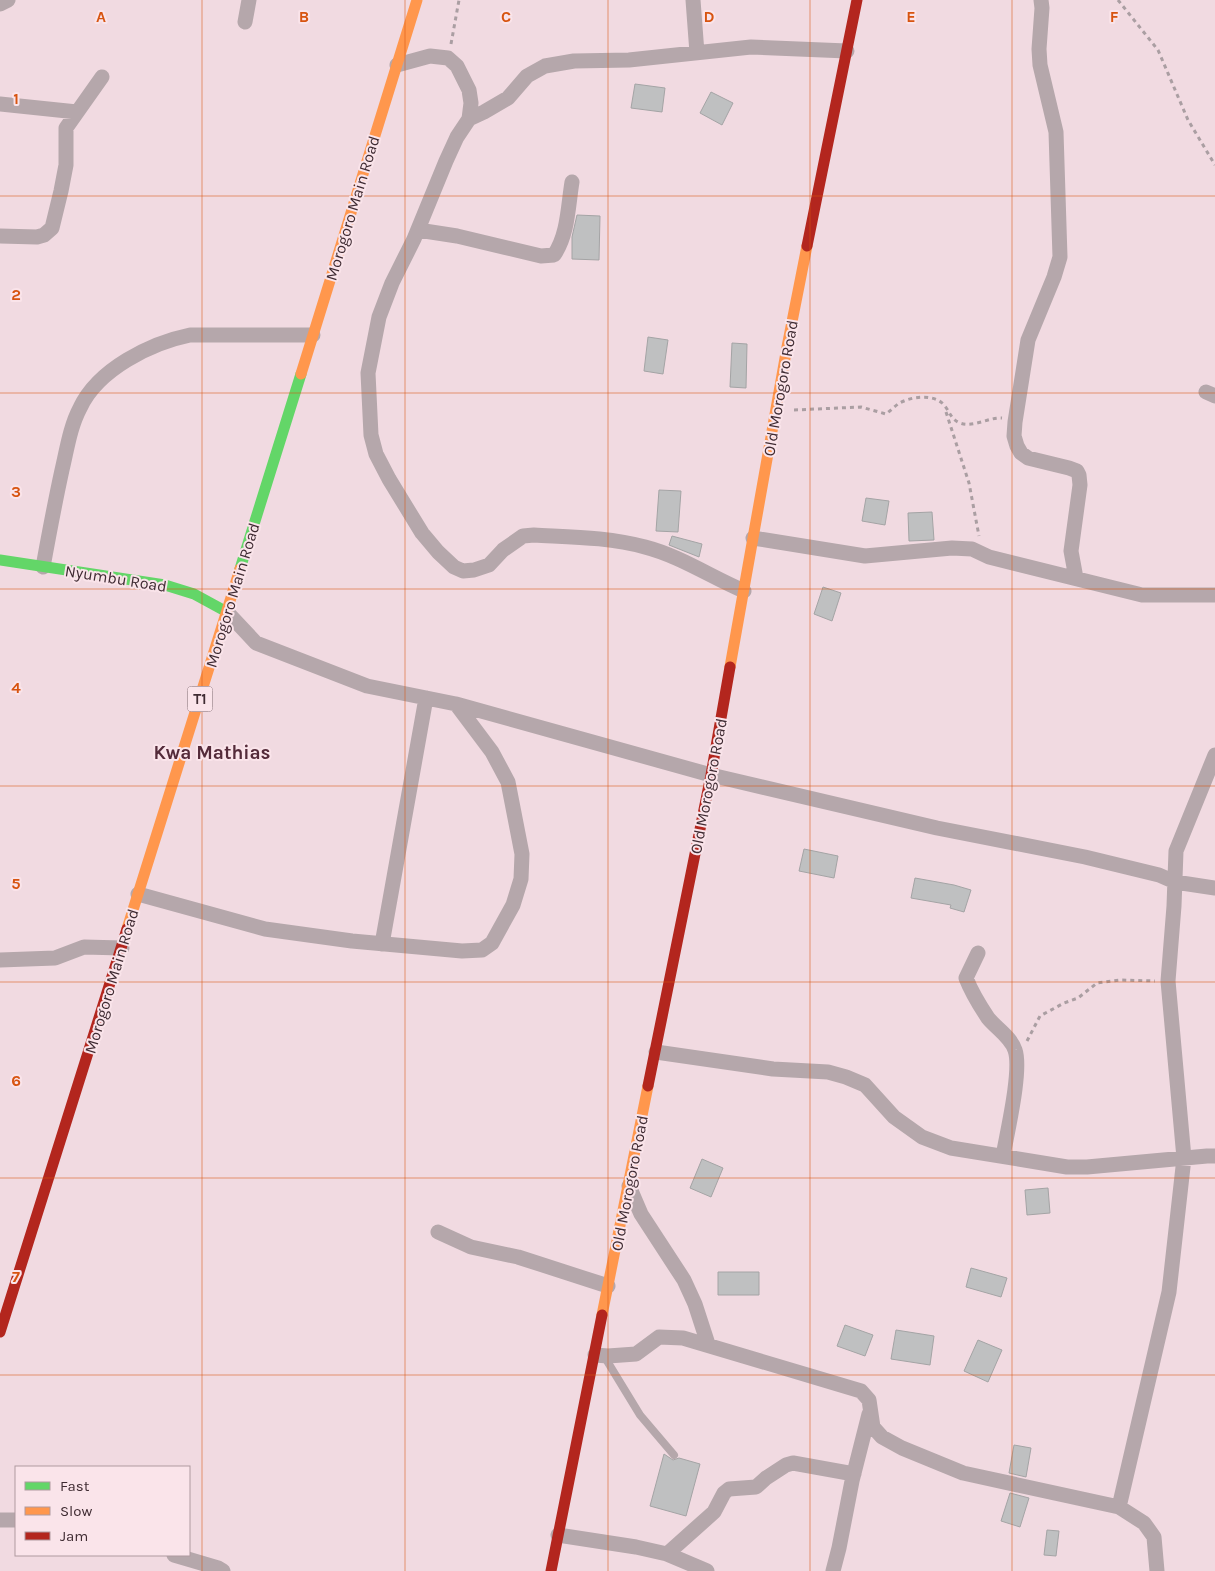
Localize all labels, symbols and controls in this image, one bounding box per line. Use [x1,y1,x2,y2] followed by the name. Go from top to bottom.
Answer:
[96,7,106,26] text: A
[299,7,309,26] text: B
[501,7,511,26] text: C
[704,7,715,26] text: D
[906,7,916,26] text: E
[1110,7,1119,26] text: F
[13,89,19,108] text: 1
[321,133,384,283] street label: Morogoro Main Road
[11,285,21,304] text: 2
[759,319,802,458] street label: Old Morogoro Road
[11,482,21,501] text: 3
[201,520,264,670] street label: Morogoro Main Road
[64,561,168,596] street label: Nyumbu Road
[11,678,21,697] text: 4
[188,686,212,712] road number: T1
[686,717,731,856] street label: Old Morogoro Road
[153,742,271,764] district label: Kwa Mathias
[11,874,21,893] text: 5
[80,906,143,1056] street label: Morogoro Main Road
[11,1071,21,1090] text: 6
[607,1114,652,1253] street label: Old Morogoro Road
[12,1267,20,1286] text: 7
[15,1466,190,1556] legend
[60,1477,90,1495] text: Fast
[60,1502,92,1520] text: Slow
[60,1527,88,1545] text: Jam

